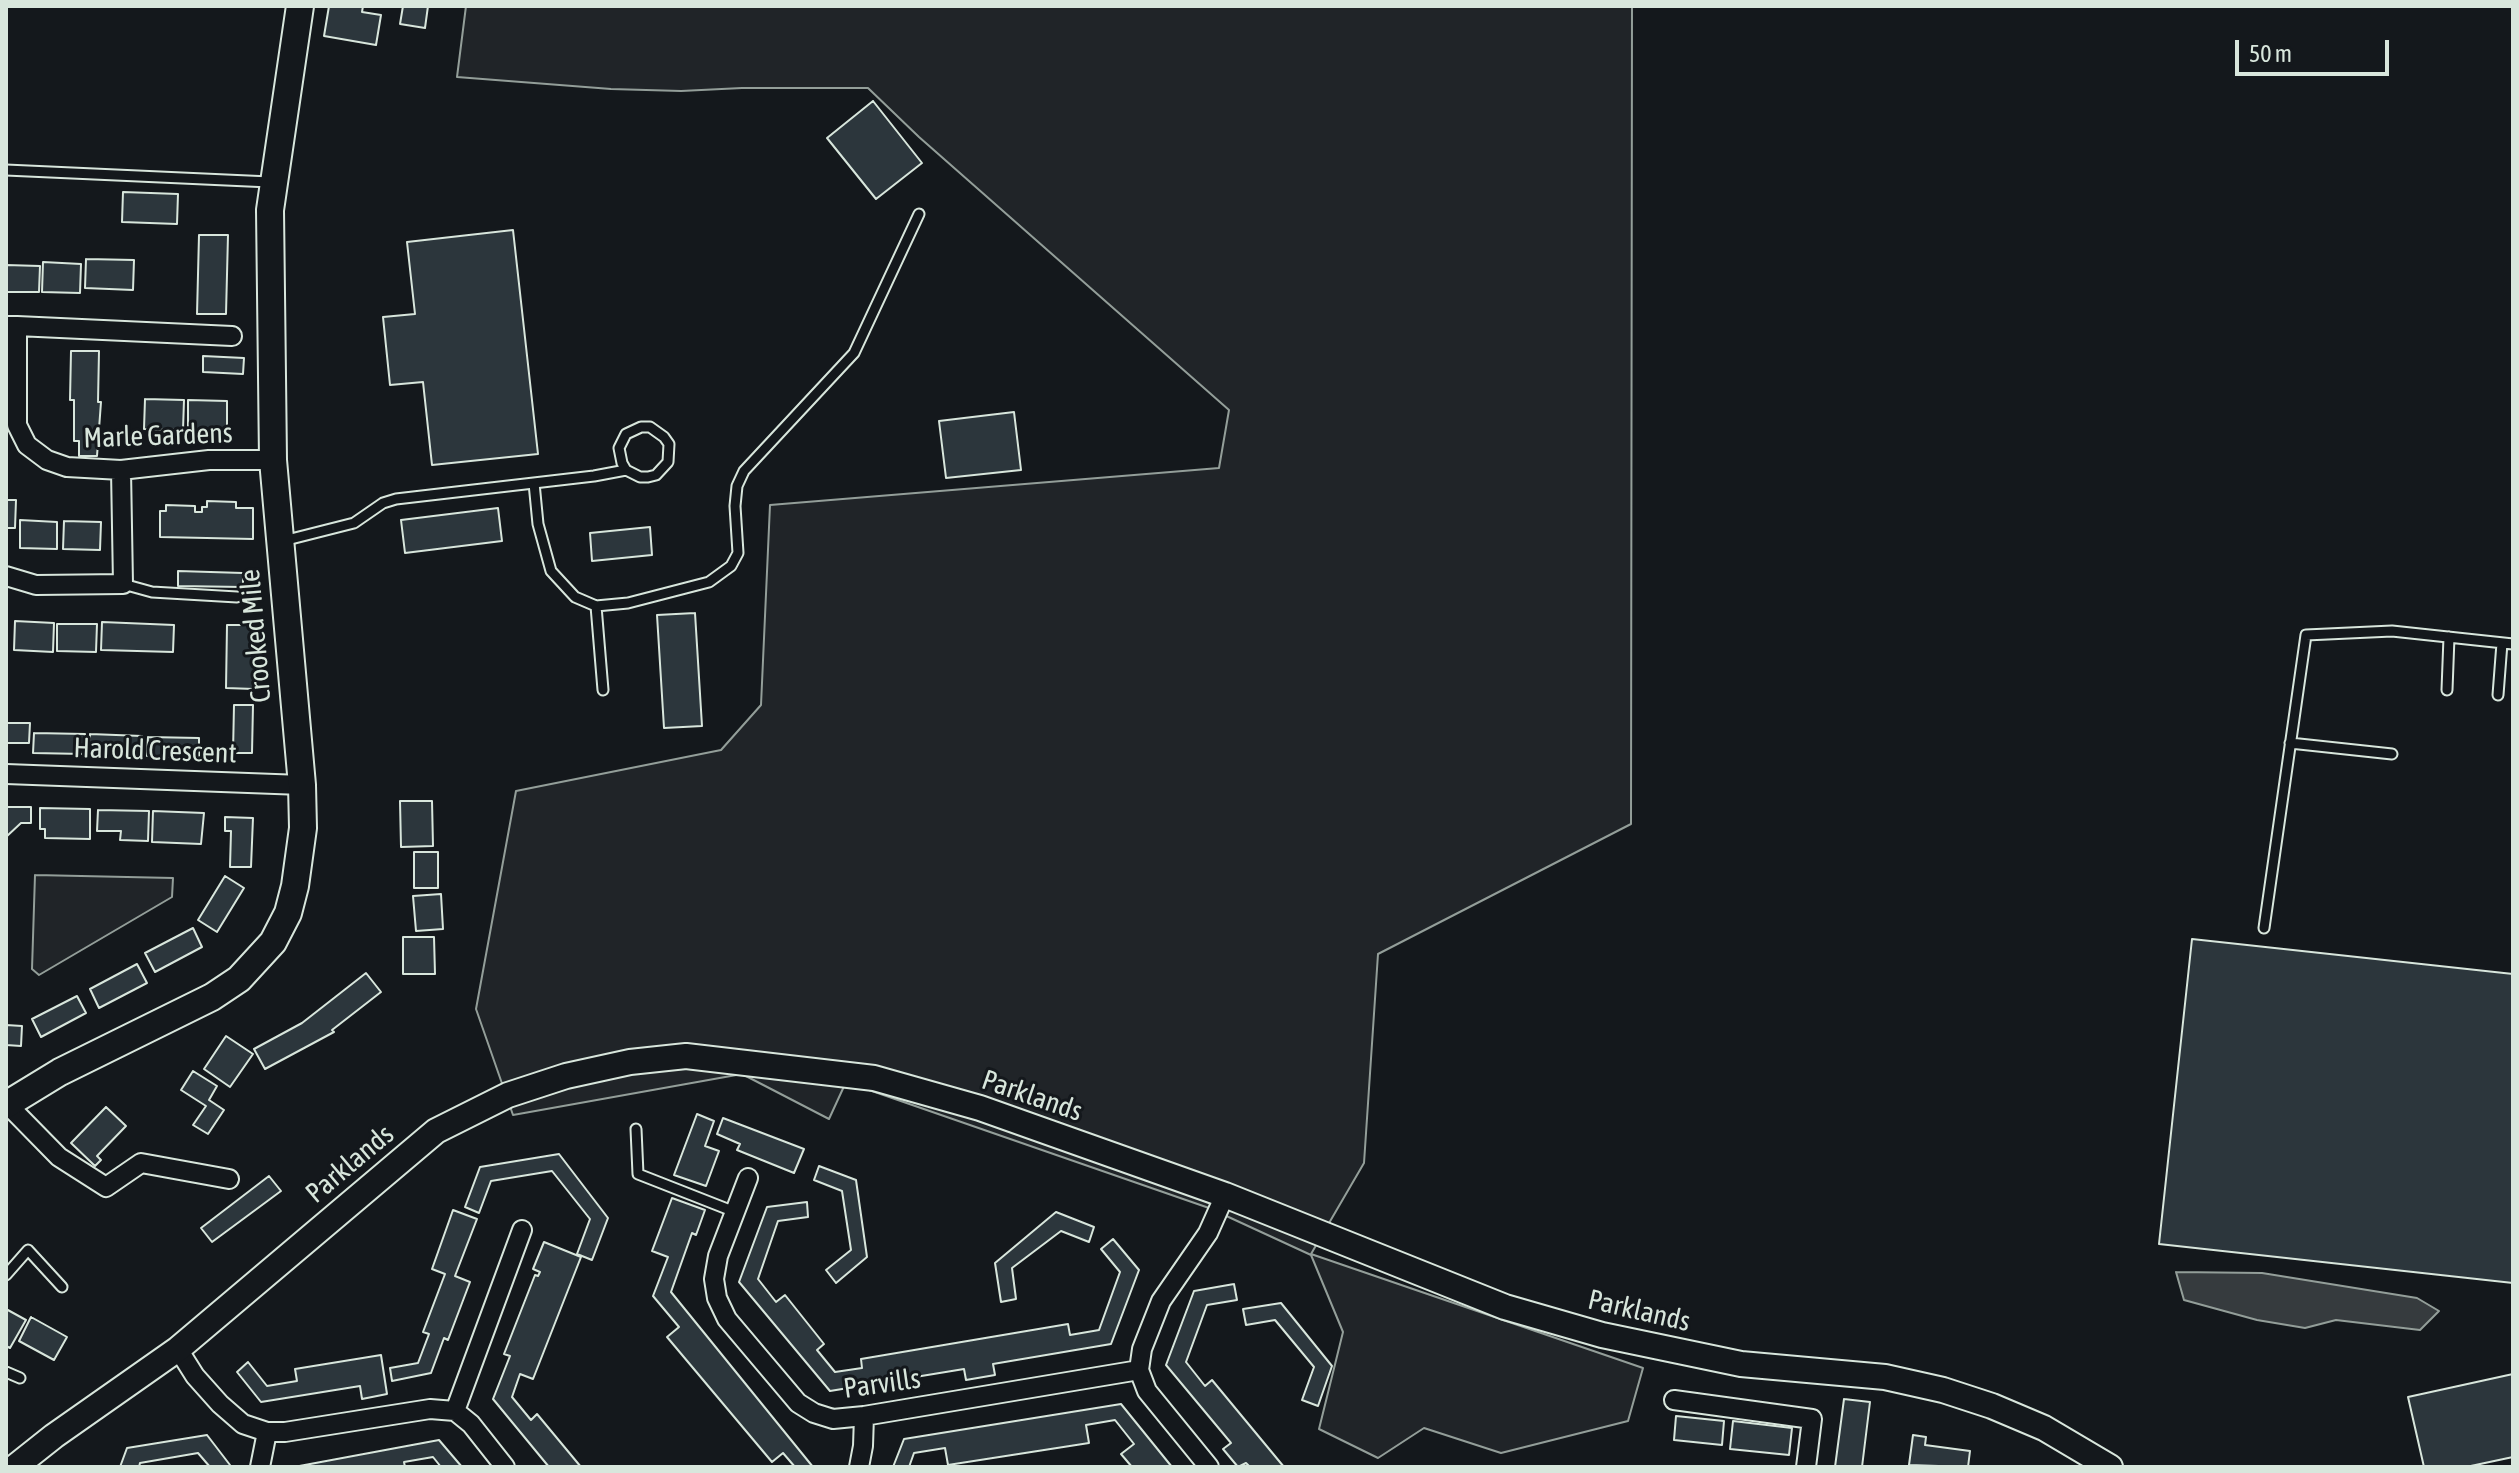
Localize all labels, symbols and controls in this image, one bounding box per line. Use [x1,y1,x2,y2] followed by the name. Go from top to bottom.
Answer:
[2239,24,2393,74] scale bar
[2249,40,2292,67] text: 50 m
[83,417,233,455] street label: Marle Gardens
[233,568,279,704] street label: Crooked Mile
[73,731,237,771] street label: Harold Crescent
[977,1063,1087,1129] street label: Parklands
[299,1118,401,1210] street label: Parklands
[1585,1283,1693,1339] street label: Parklands
[841,1362,923,1406] street label: Parvills

